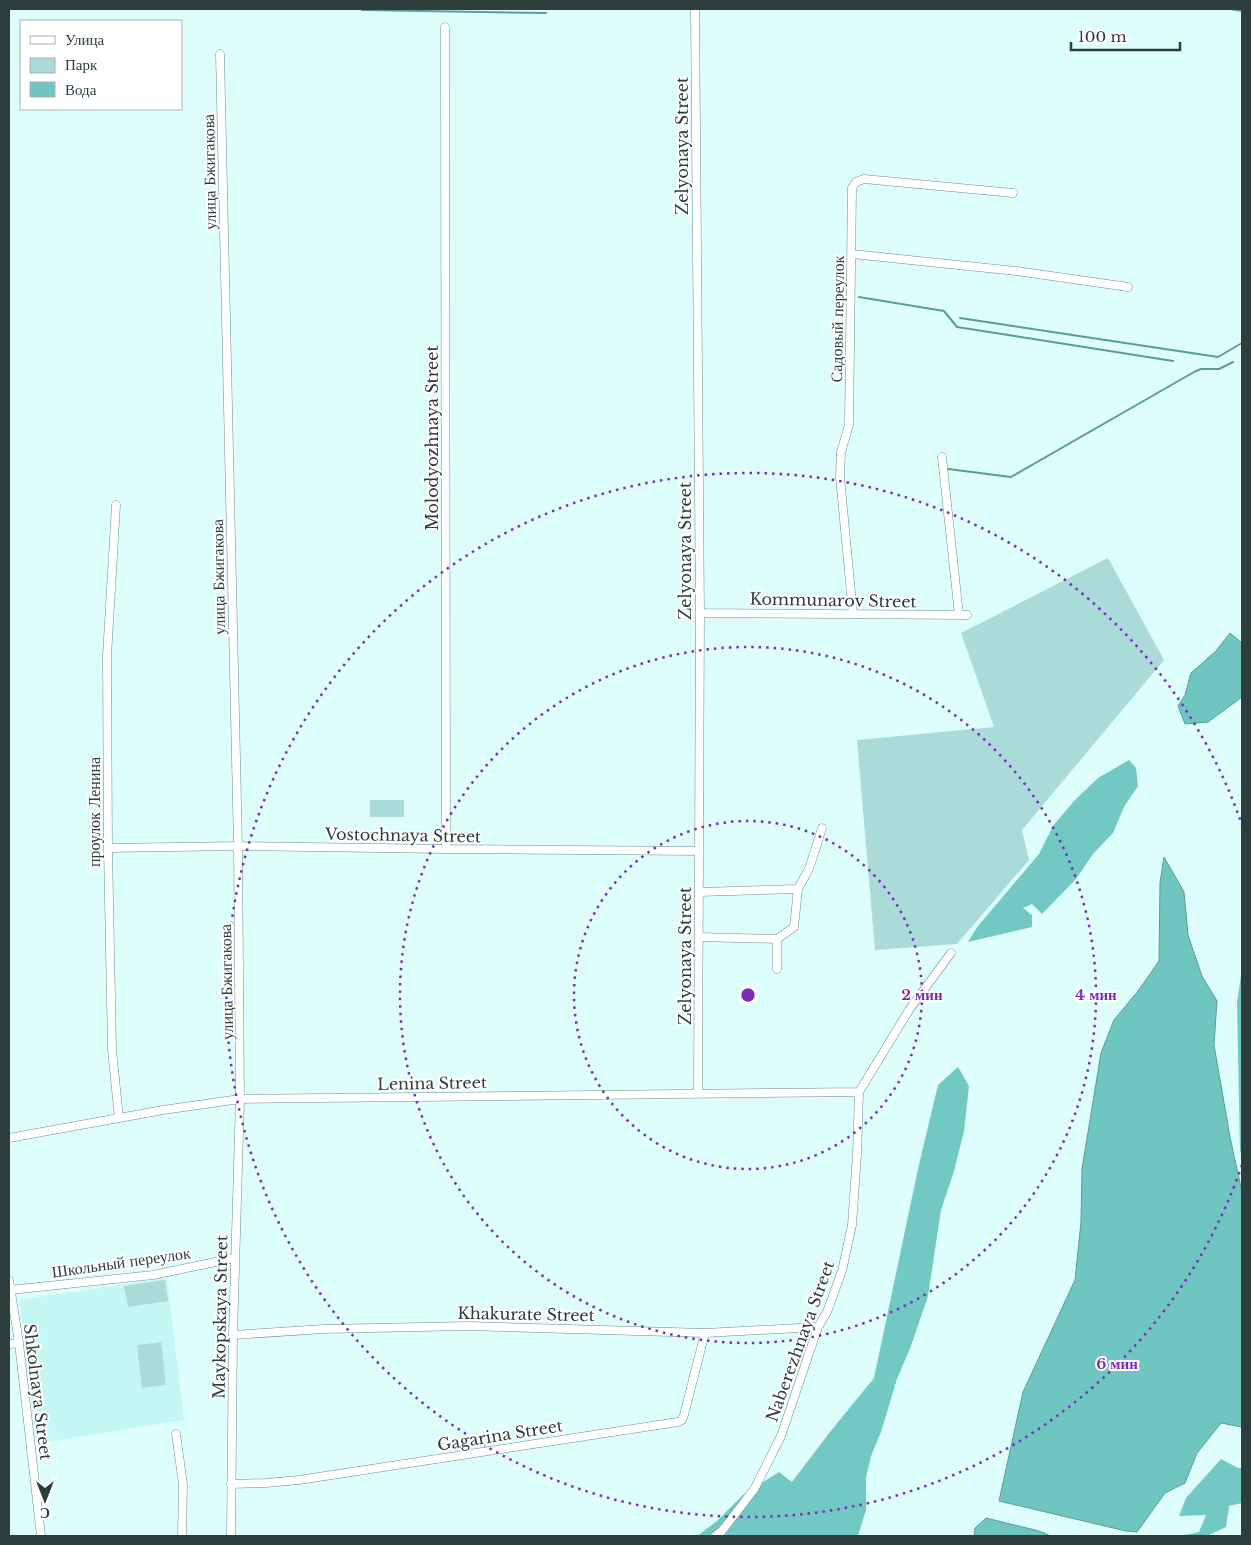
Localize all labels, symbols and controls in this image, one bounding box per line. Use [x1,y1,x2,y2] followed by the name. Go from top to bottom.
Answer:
[20,20,182,110] legend
[1071,20,1180,52] scale bar
[1078,27,1127,46] text: 100 m
[65,30,104,49] text: Улица
[65,55,98,74] text: Парк
[672,77,692,215] street label: Zelyonaya Street
[65,80,97,99] text: Вода
[198,114,220,230] street label: улица Бжигакова
[826,255,848,383] street label: Садовый переулок
[422,345,442,531] street label: Molodyozhnaya Street
[675,482,695,620] street label: Zelyonaya Street
[207,519,229,635] street label: улица Бжигакова
[749,589,917,611] street label: Kommunarov Street
[84,757,104,867] street label: проулок Ленина
[324,824,481,846] street label: Vostochnaya Street
[675,887,695,1025] street label: Zelyonaya Street
[215,924,237,1040] street label: улица Бжигакова
[901,985,943,1004] text: 2 мин
[1075,985,1117,1004] text: 4 мин
[739,986,757,1004] centre of rings
[377,1072,487,1094] street label: Lenina Street
[209,1235,231,1399] street label: Maykopskaya Street
[50,1242,192,1282] street label: Школьный переулок
[762,1258,838,1424] street label: Naberezhnaya Street
[457,1303,595,1325] street label: Khakurate Street
[20,1323,56,1461] street label: Shkolnaya Street
[1096,1354,1138,1373] text: 6 мин
[436,1415,564,1455] street label: Gagarina Street
[20,1475,70,1525] north arrow
[40,1504,50,1522] text: С

